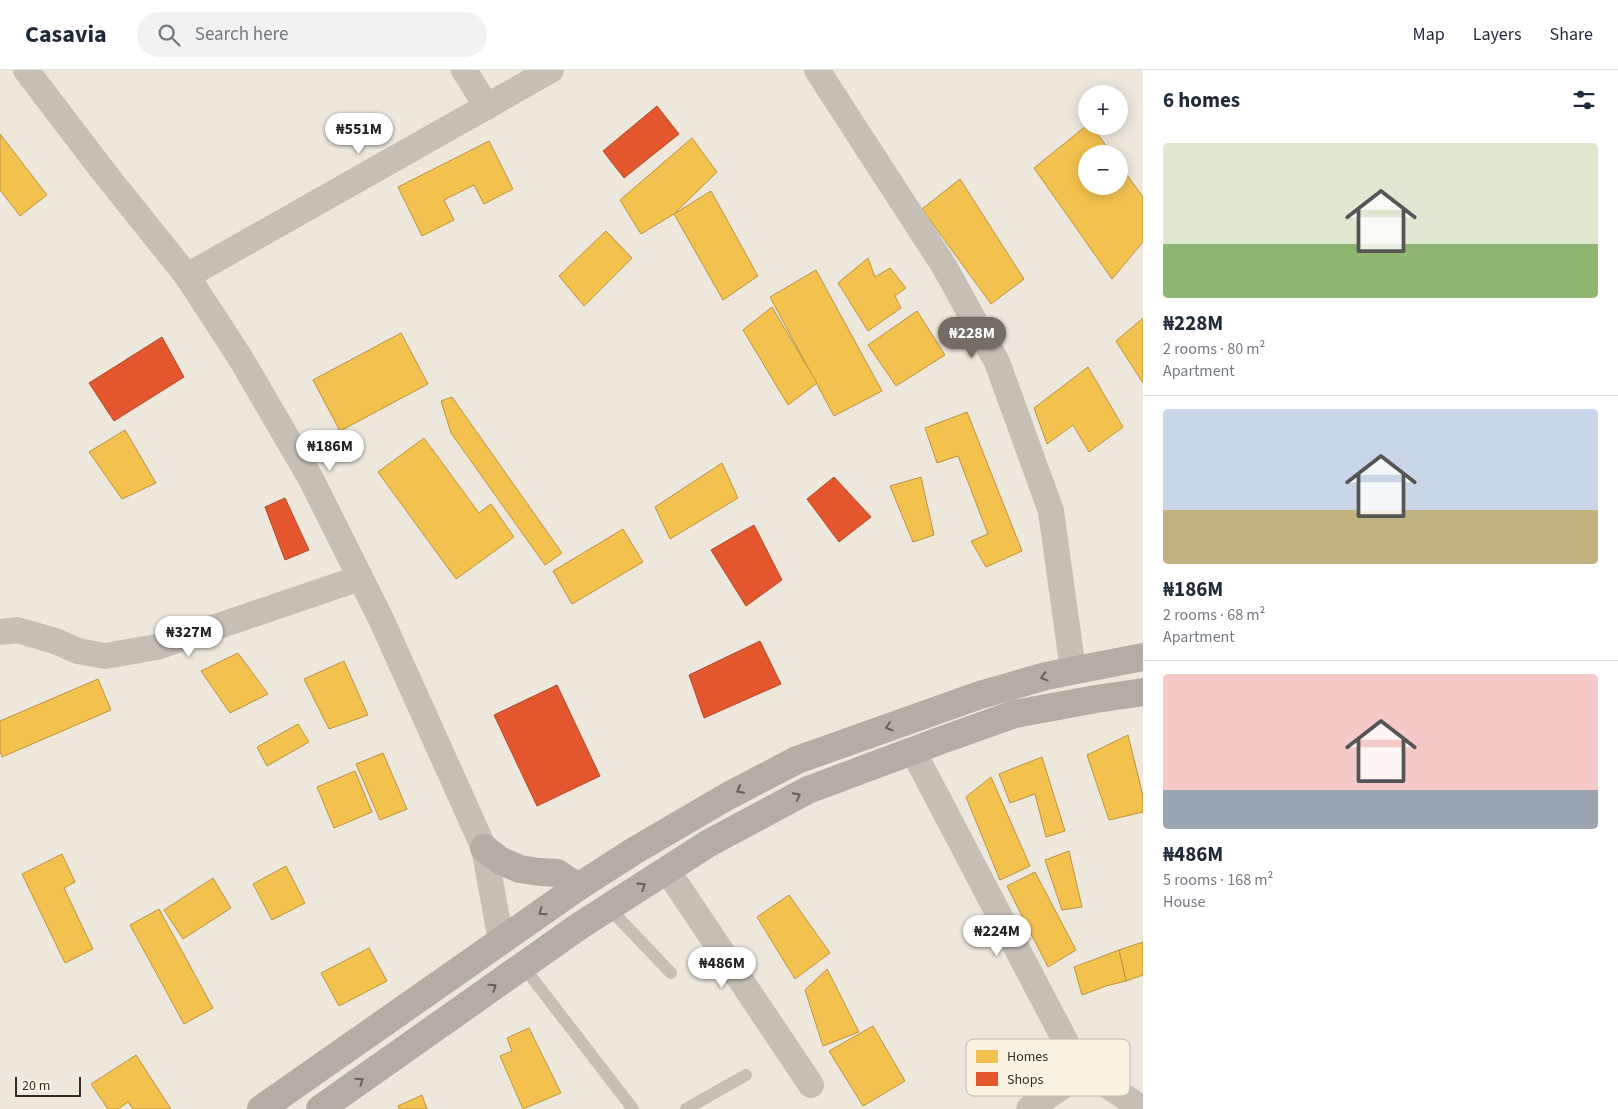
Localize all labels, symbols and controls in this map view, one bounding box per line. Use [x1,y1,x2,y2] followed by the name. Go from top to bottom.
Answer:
[137,12,487,57] search box
[25,17,107,52] text: Casavia
[155,21,183,49] icon: search
[195,21,288,48] text: Search here
[1413,22,1445,47] text: Map
[1473,22,1522,47] text: Layers
[1550,22,1593,47] text: Share
[1078,85,1128,195] map controls
[1078,85,1128,135] button: +
[1163,85,1240,115] text: 6 homes
[1570,86,1598,114] icon: filters
[324,112,394,155] pin: ₦551M
[336,118,382,140] text: ₦551M
[1078,145,1128,195] button: −
[1336,176,1426,266] icon: home
[1163,308,1223,338] text: ₦228M
[937,316,1007,359] pin: ₦228M
[949,322,995,344] text: ₦228M
[1163,338,1265,360] text: 2 rooms · 80 m²
[1163,360,1235,382] text: Apartment
[295,430,365,472] pin: ₦186M
[307,435,353,457] text: ₦186M
[1336,441,1426,531] icon: home
[1163,574,1223,604] text: ₦186M
[1163,604,1265,626] text: 2 rooms · 68 m²
[154,616,224,658] pin: ₦327M
[166,621,212,643] text: ₦327M
[1163,626,1235,648] text: Apartment
[1040,671,1048,681] one-way arrow
[1336,706,1426,796] icon: home
[885,721,894,731] one-way arrow
[736,784,745,794] one-way arrow
[792,792,801,802] one-way arrow
[1163,839,1223,869] text: ₦486M
[1163,869,1273,891] text: 5 rooms · 168 m²
[636,883,645,893] one-way arrow
[1163,891,1205,913] text: House
[538,906,548,915] one-way arrow
[962,914,1032,957] pin: ₦224M
[974,920,1020,942] text: ₦224M
[687,946,757,989] pin: ₦486M
[699,952,745,974] text: ₦486M
[487,984,496,993] one-way arrow
[966,1039,1130,1096] legend
[1007,1047,1048,1067] text: Homes
[1007,1070,1043,1090] text: Shops
[15,1074,81,1097] scale bar
[22,1076,50,1096] text: 20 m
[354,1078,364,1087] one-way arrow

